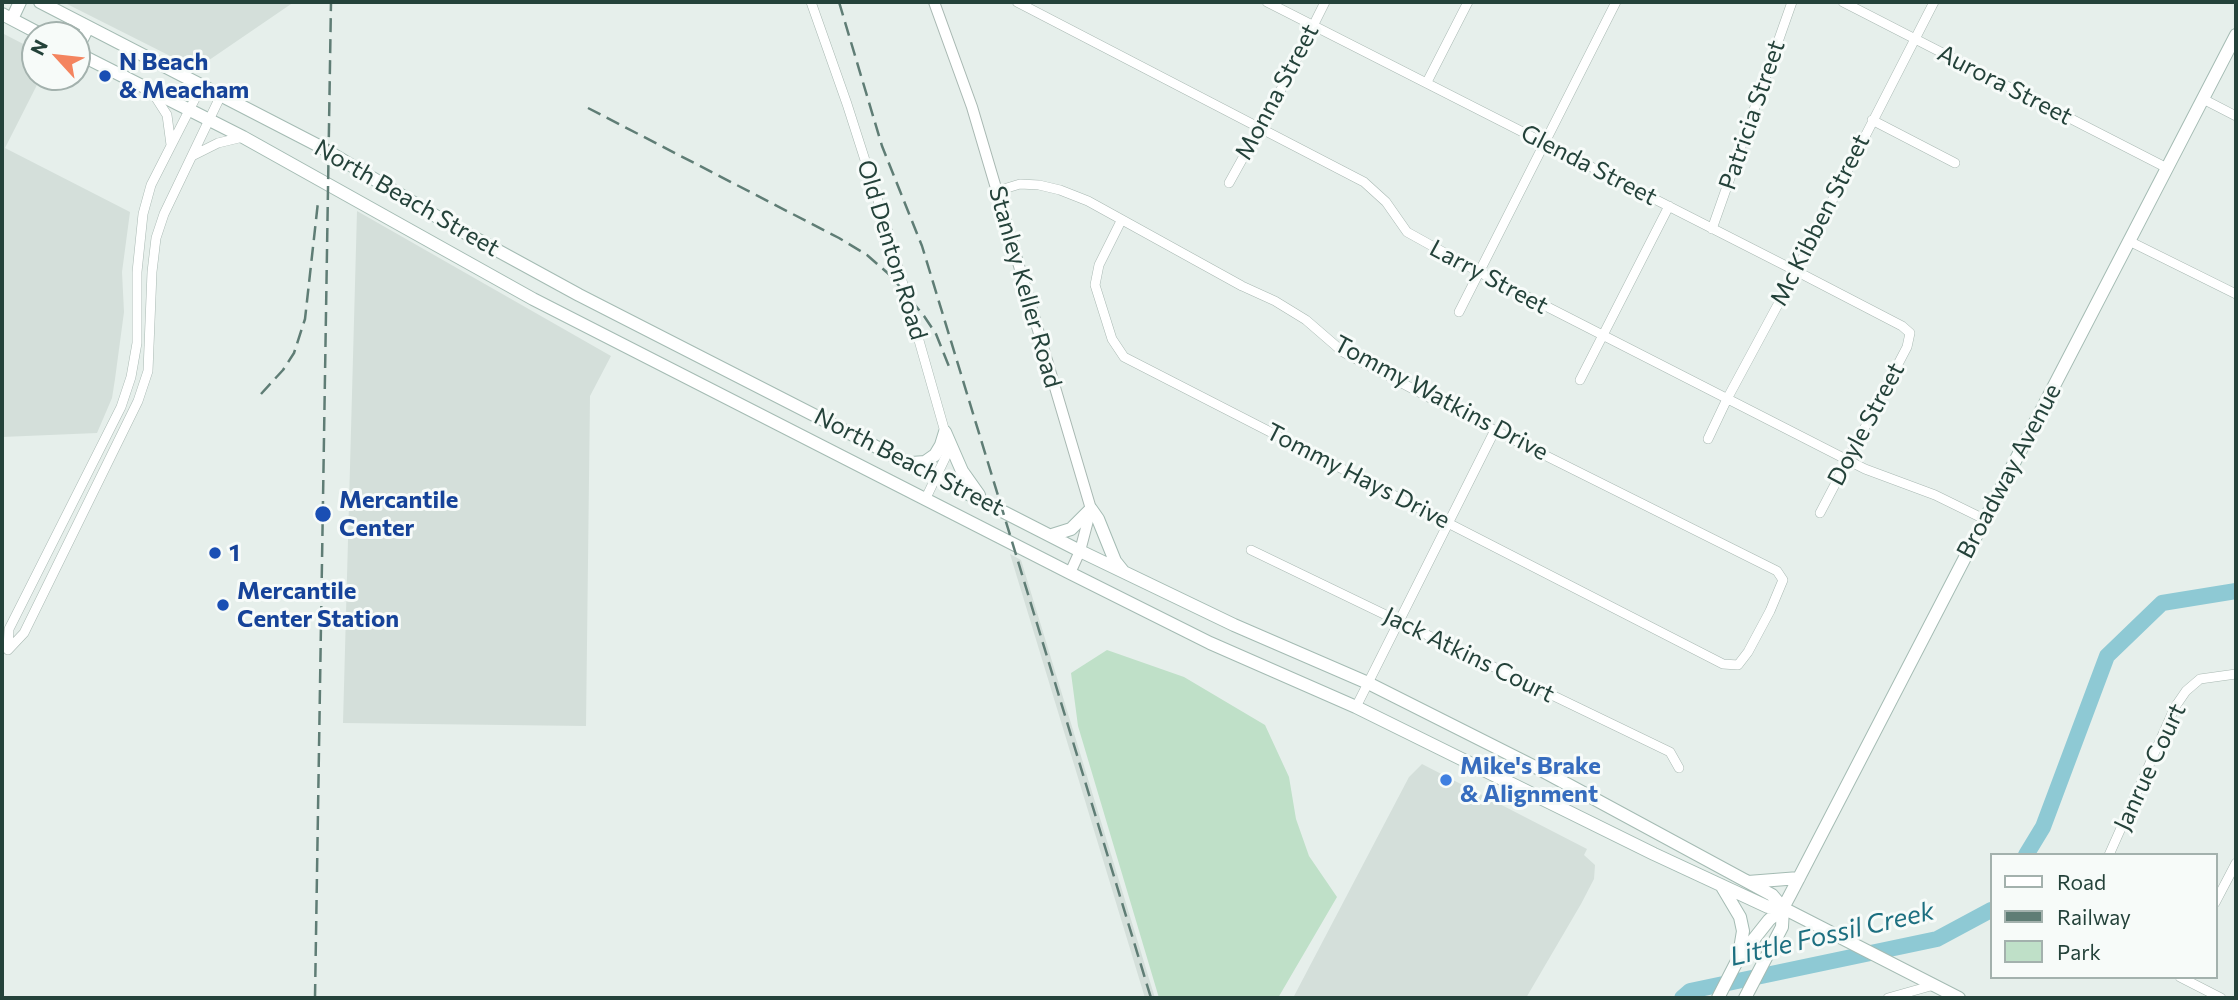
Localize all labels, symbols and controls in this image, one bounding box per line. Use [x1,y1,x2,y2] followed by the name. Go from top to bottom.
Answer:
[1229,19,1325,165] street label: Monna Street
[21,21,91,91] north arrow
[25,36,52,59] text: N
[1713,36,1791,194] street label: Patricia Street
[1933,39,2077,131] street label: Aurora Street
[119,48,249,104] place label: N Beach & Meacham
[97,68,113,84] marker: N Beach & Meacham
[1516,118,1662,212] street label: Glenda Street
[1764,129,1876,311] street label: Mc Kibben Street
[309,133,505,263] street label: North Beach Street
[851,157,933,343] street label: Old Denton Road
[982,183,1068,391] street label: Stanley Keller Road
[1425,234,1553,320] street label: Larry Street
[1329,329,1553,467] street label: Tommy Watkins Drive
[1822,358,1910,490] street label: Doyle Street
[1951,379,2067,563] street label: Broadway Avenue
[809,402,1009,522] street label: North Beach Street
[1261,417,1455,535] street label: Tommy Hays Drive
[339,486,458,542] place label: Mercantile Center
[313,504,333,524] marker: Mercantile Center
[229,539,240,567] place label: 1
[207,545,223,561] marker: 1
[237,577,399,633] place label: Mercantile Center Station
[215,597,231,613] marker: Mercantile Center Station
[1379,601,1559,709] street label: Jack Atkins Court
[2108,699,2192,835] street label: Janrue Court
[1460,752,1601,808] place label: Mike's Brake & Alignment
[1438,772,1454,788] marker: Mike's Brake & Alignment
[1990,853,2217,979] legend
[2057,869,2106,894] text: Road
[1727,895,1937,973] water label: Little Fossil Creek
[2057,904,2131,929] text: Railway
[2057,939,2101,964] text: Park

